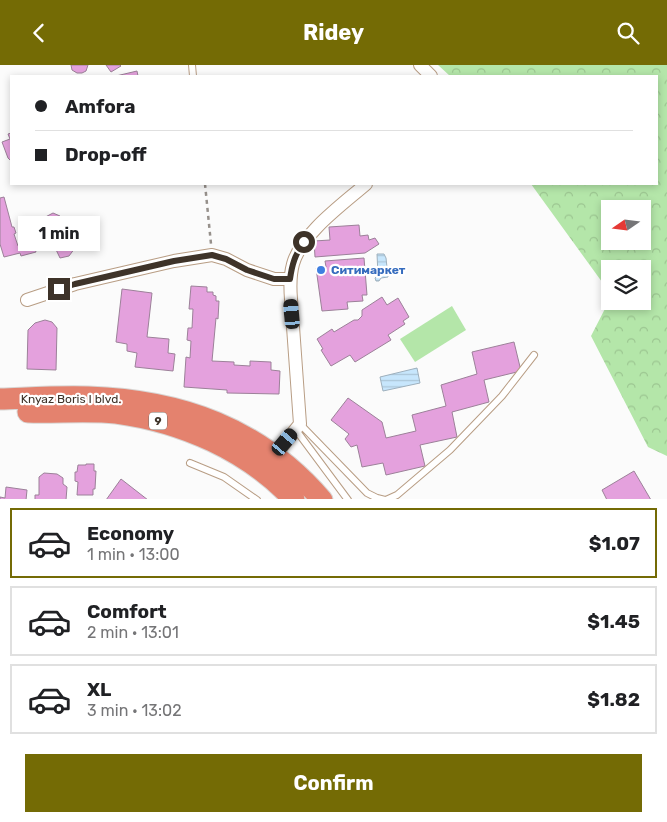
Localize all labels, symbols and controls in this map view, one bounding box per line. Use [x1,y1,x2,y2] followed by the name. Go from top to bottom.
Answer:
[25,19,53,47] icon: back
[303,19,364,46] text: Ridey
[614,19,642,47] icon: search
[65,95,135,118] text: Amfora
[65,143,147,166] text: Drop-off
[601,200,651,250] north arrow
[601,200,651,310] map controls
[18,217,100,251] callout: 1 min
[39,224,79,243] text: 1 min
[293,231,315,253] route start
[601,260,651,310] button: layers
[331,263,406,277] place label: Ситимаркет
[315,264,327,276] marker: Ситимаркет
[48,278,70,300] route end
[283,298,300,330] car
[21,392,121,406] street label: Knyaz Boris I blvd.
[149,413,167,429] road number: 9
[269,426,300,458] car
[27,521,72,566] icon: car
[87,522,174,545] text: Economy
[589,532,640,555] text: $1.07
[87,545,180,564] text: 1 min · 13:00
[27,599,72,644] icon: car
[87,600,167,623] text: Comfort
[587,610,640,633] text: $1.45
[87,623,179,642] text: 2 min · 13:01
[27,677,72,722] icon: car
[87,678,111,701] text: XL
[587,688,640,711] text: $1.82
[87,701,182,720] text: 3 min · 13:02
[25,754,642,812] button: Confirm

